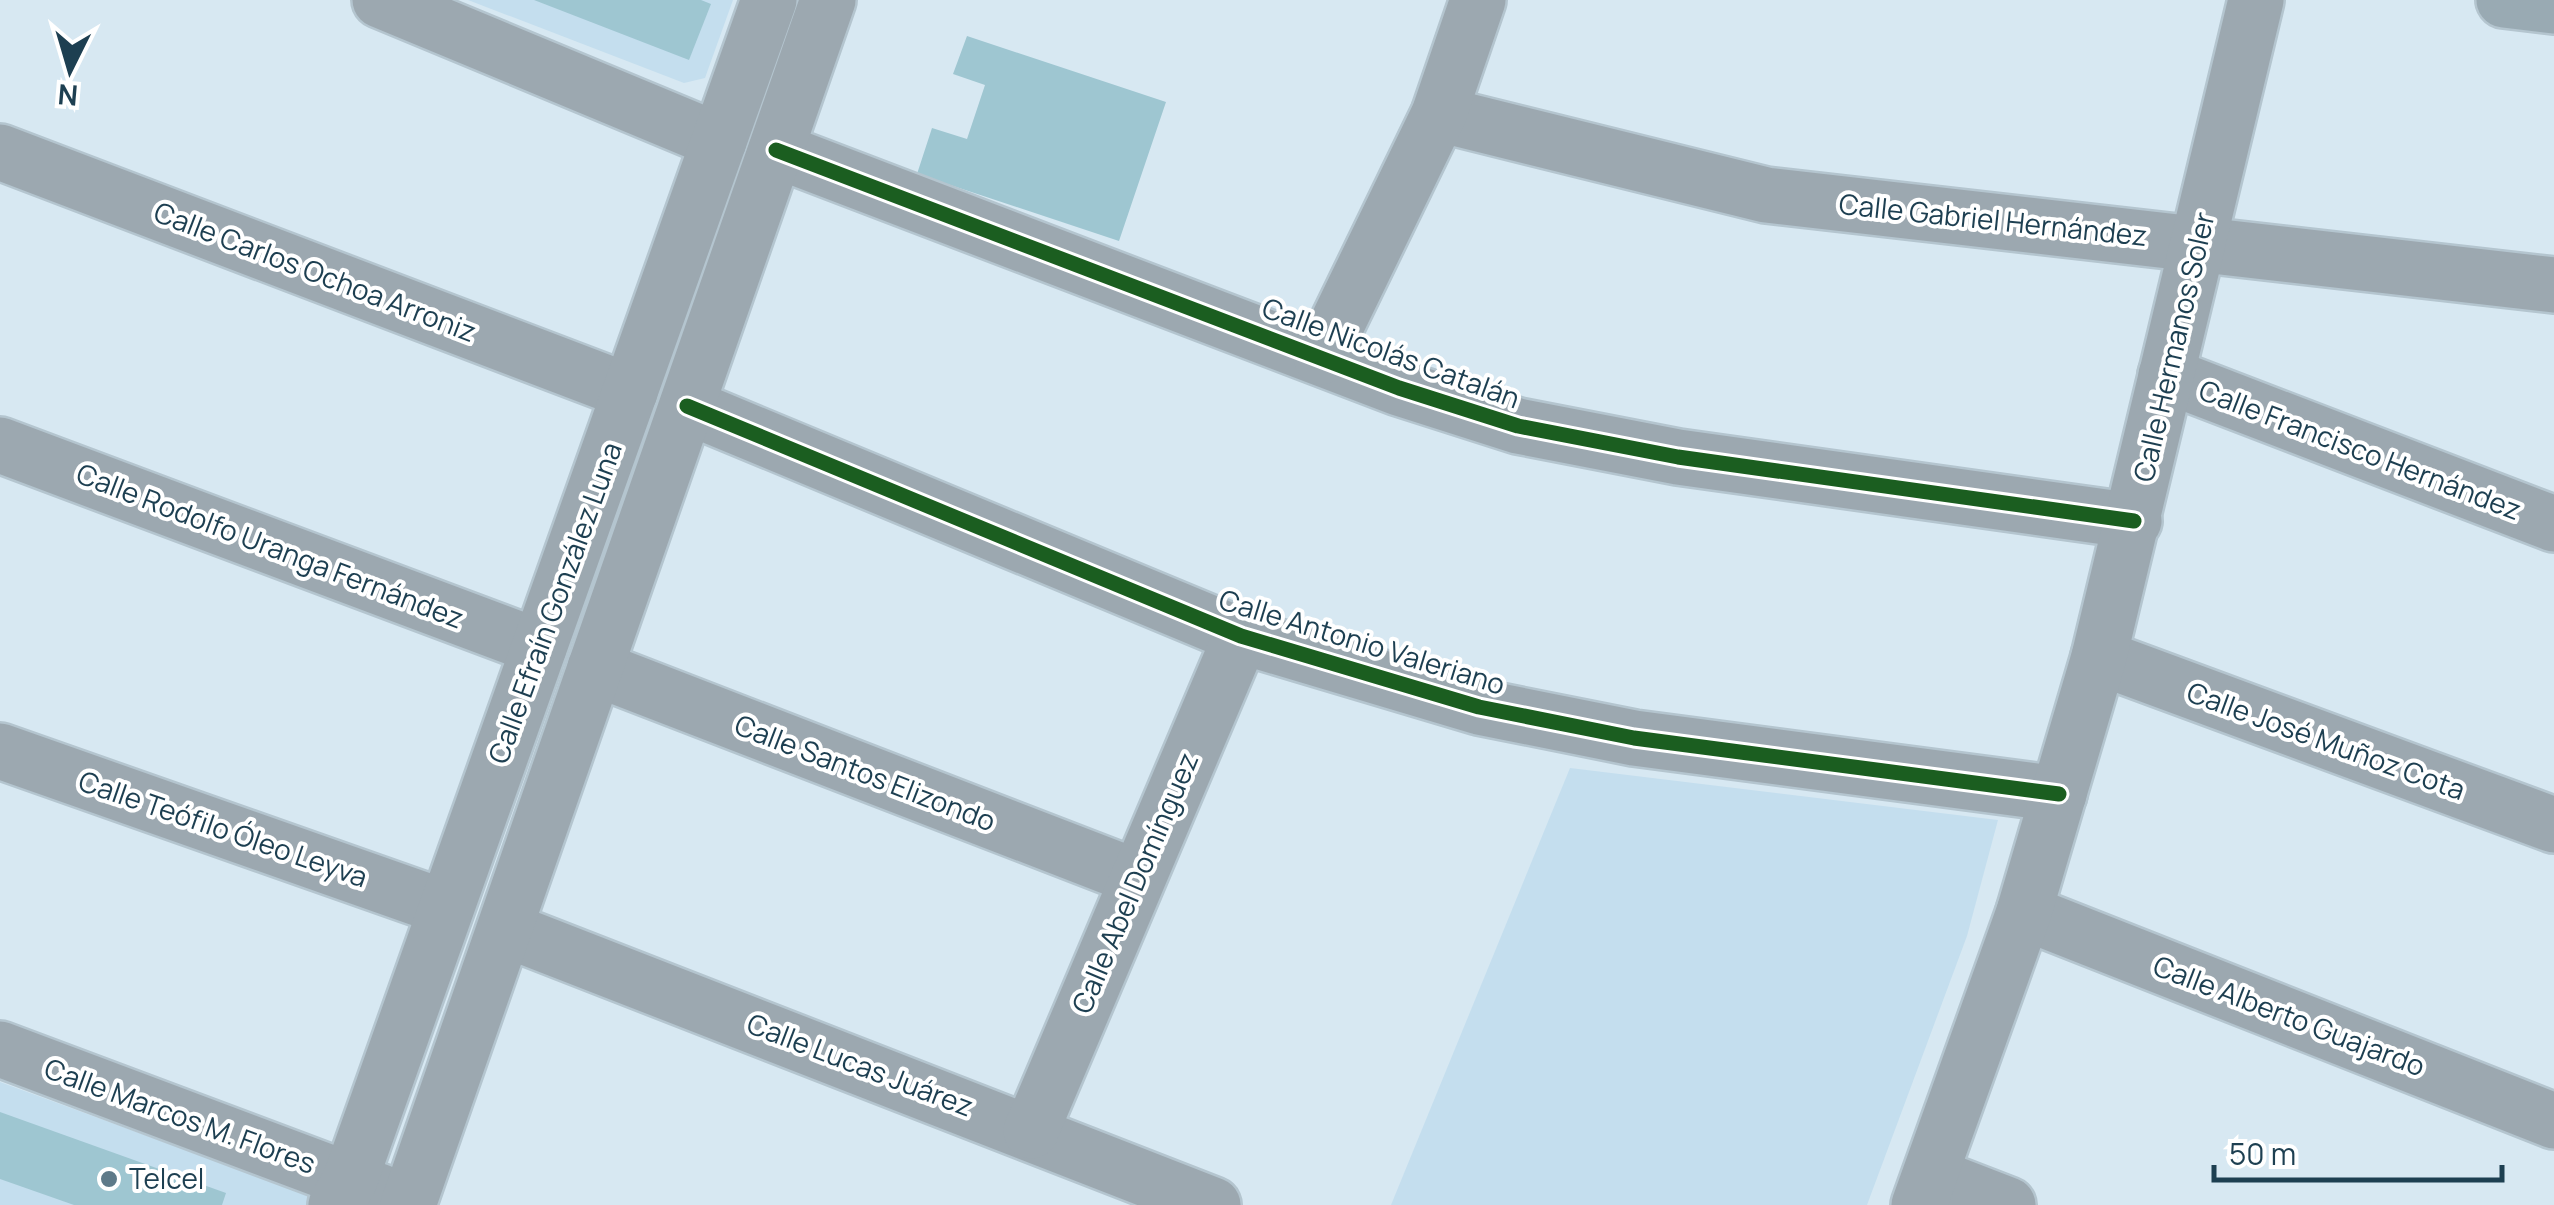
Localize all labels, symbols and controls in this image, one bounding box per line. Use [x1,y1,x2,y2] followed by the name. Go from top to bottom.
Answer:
[20,20,120,120] north arrow
[56,76,79,116] text: N
[1837,184,2149,254] street label: Calle Gabriel Hernández
[149,192,482,350] street label: Calle Carlos Ochoa Arroniz
[2124,208,2223,485] street label: Calle Hermanos Soler
[1257,288,1525,416] street label: Calle Nicolás Catalán
[2194,370,2527,528] street label: Calle Francisco Hernández
[478,437,630,769] street label: Calle Efraín González Luna
[71,454,469,637] street label: Calle Rodolfo Uranga Fernández
[1215,579,1510,703] street label: Calle Antonio Valeriano
[2182,672,2471,808] street label: Calle José Muñoz Cota
[730,705,1001,839] street label: Calle Santos Elizondo
[1062,746,1206,1019] street label: Calle Abel Domínguez
[74,761,373,895] street label: Calle Teófilo Óleo Leyva
[2148,946,2431,1084] street label: Calle Alberto Guajardo
[742,1004,979,1125] street label: Calle Lucas Juárez
[40,1048,321,1182] street label: Calle Marcos M. Flores
[2214,1120,2502,1182] scale bar
[2229,1133,2296,1174] text: 50 m
[129,1159,204,1197] place label: Telcel
[98,1168,120,1190] marker: Telcel

